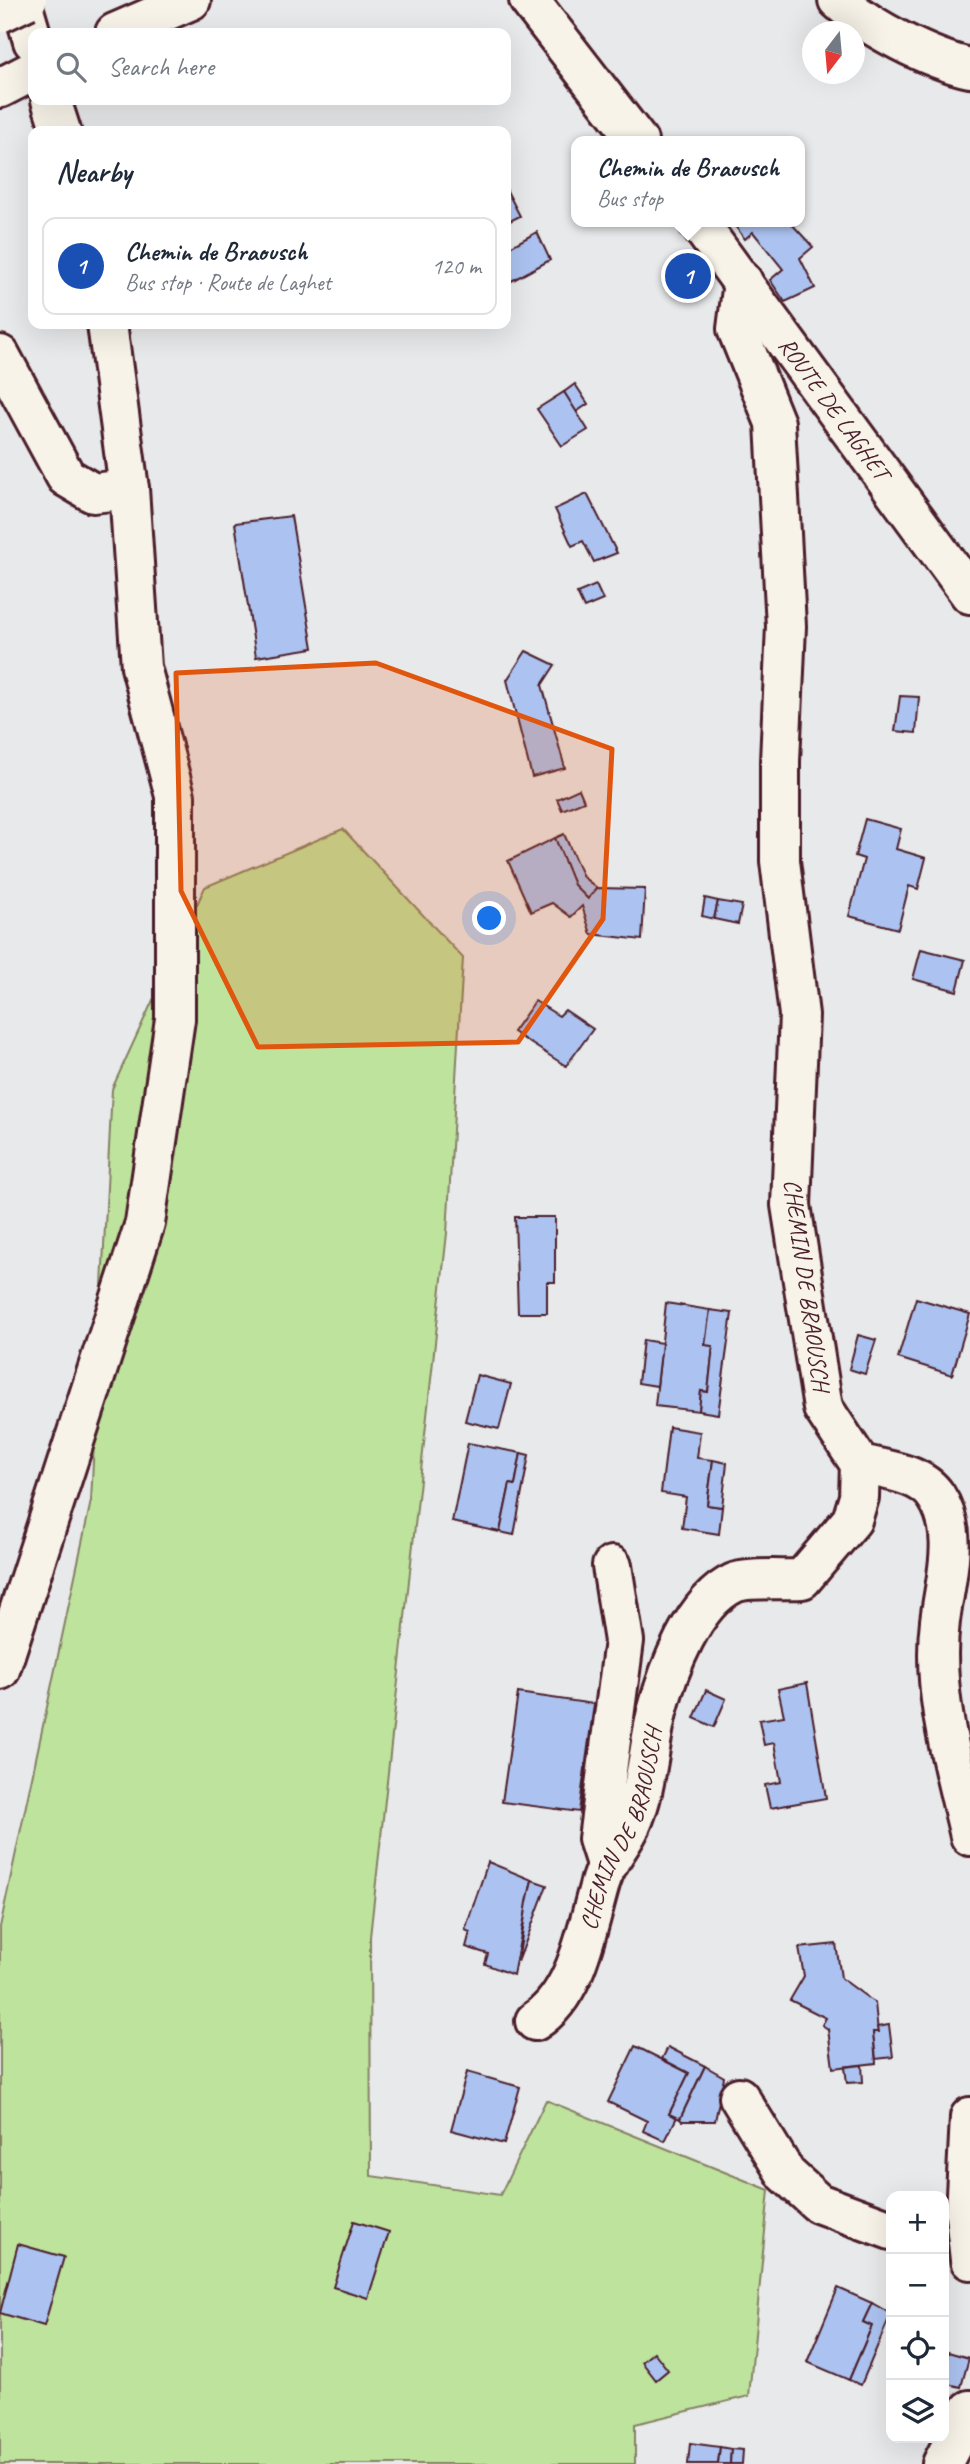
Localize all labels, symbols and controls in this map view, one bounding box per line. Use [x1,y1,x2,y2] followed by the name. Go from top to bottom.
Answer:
[802,21,865,84] north arrow
[28,28,511,105] search box
[52,48,90,86] icon: search
[108,50,214,83] text: Search here
[571,136,805,227] popup
[597,151,779,184] text: Chemin de Braousch
[56,153,132,191] text: Nearby
[597,184,663,213] text: Bus stop
[125,235,307,268] text: Chemin de Braousch
[665,250,711,302] pin: 1
[76,252,86,281] text: 1
[432,252,481,281] text: 120 m
[125,268,331,297] text: Bus stop · Route de Laghet
[772,331,899,490] street label: ROUTE DE LAGHET
[472,901,506,935] your location
[777,1177,837,1397] street label: CHEMIN DE BRAOUSCH
[573,1721,669,1933] street label: CHEMIN DE BRAOUSCH
[886,2191,949,2443] map controls
[886,2191,949,2254] button: +
[886,2254,949,2317] button: −
[886,2317,949,2380] button: locate
[886,2380,949,2443] button: layers

